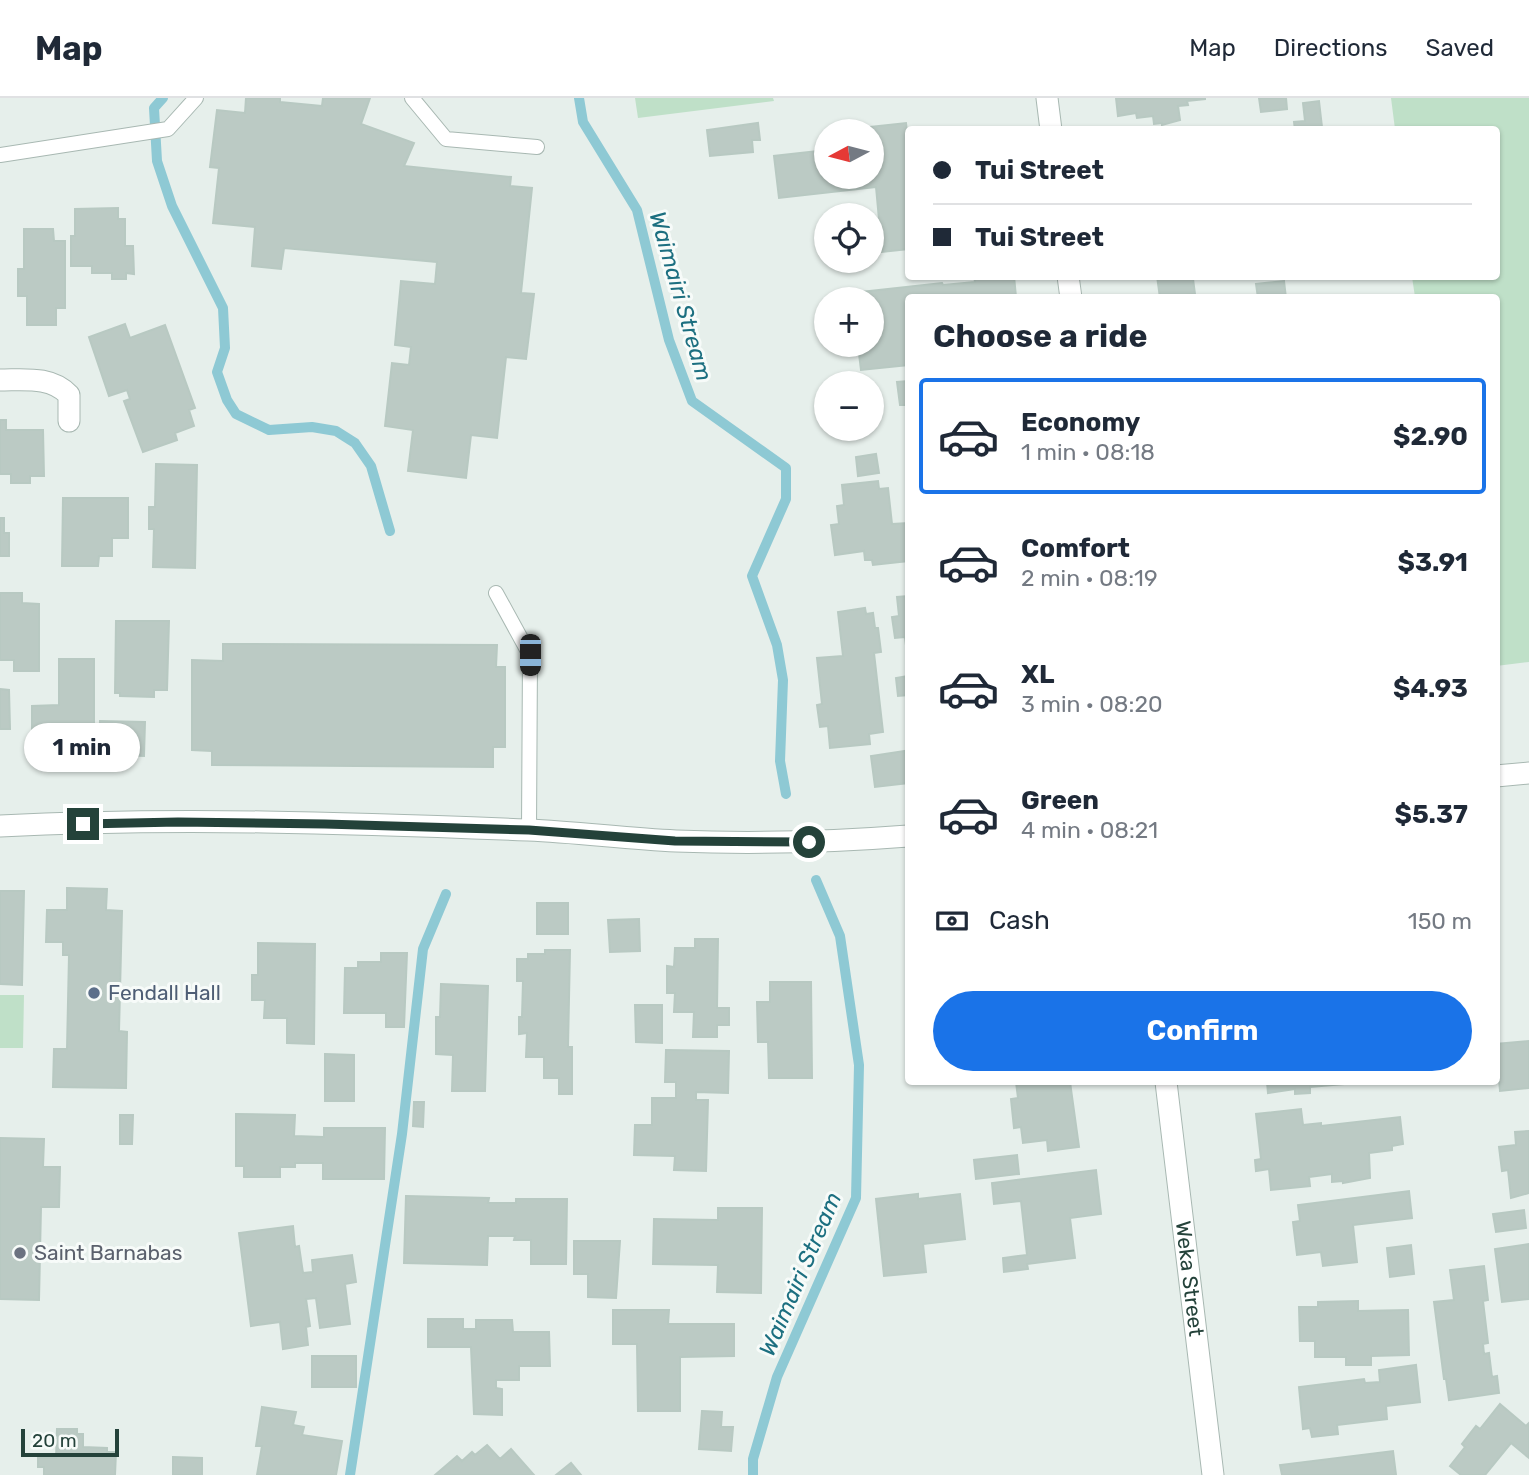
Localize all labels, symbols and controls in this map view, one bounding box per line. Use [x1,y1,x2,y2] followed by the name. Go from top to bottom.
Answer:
[35,29,103,68] text: Map
[1189,34,1236,62] text: Map
[1274,34,1387,62] text: Directions
[1425,34,1494,62] text: Saved
[814,119,884,189] north arrow
[814,119,884,441] map controls
[975,155,1104,186] text: Tui Street
[814,203,884,273] button: locate
[643,208,719,384] water label: Waimairi Stream
[975,222,1104,253] text: Tui Street
[814,287,884,357] button: +
[933,317,1147,355] text: Choose a ride
[814,371,884,441] button: −
[937,405,1000,468] icon: car
[1021,407,1140,438] text: Economy
[1393,421,1468,452] text: $2.90
[1021,438,1155,466] text: 1 min · 08:18
[937,531,1000,594] icon: car
[1021,533,1130,564] text: Comfort
[1398,547,1468,578] text: $3.91
[1021,564,1158,592] text: 2 min · 08:19
[520,634,541,676] car
[937,657,1000,720] icon: car
[1021,659,1054,690] text: XL
[1393,673,1468,704] text: $4.93
[1021,690,1163,718] text: 3 min · 08:20
[25,722,141,772] callout: 1 min
[53,733,111,761] text: 1 min
[937,783,1000,846] icon: car
[1021,785,1099,816] text: Green
[1395,799,1468,830] text: $5.37
[67,808,99,840] route end
[1021,816,1158,844] text: 4 min · 08:21
[793,826,825,858] route start
[933,902,971,940] icon: cash
[989,905,1050,936] text: Cash
[1408,907,1472,935] text: 150 m
[108,980,221,1005] place label: Fendall Hall
[86,985,102,1001] marker: Fendall Hall
[933,991,1472,1071] button: Confirm
[753,1188,847,1360] water label: Waimairi Stream
[1171,1219,1209,1338] street label: Weka Street
[34,1240,182,1265] place label: Saint Barnabas
[12,1245,28,1261] marker: Saint Barnabas
[21,1426,119,1458] scale bar
[32,1429,77,1452] text: 20 m

